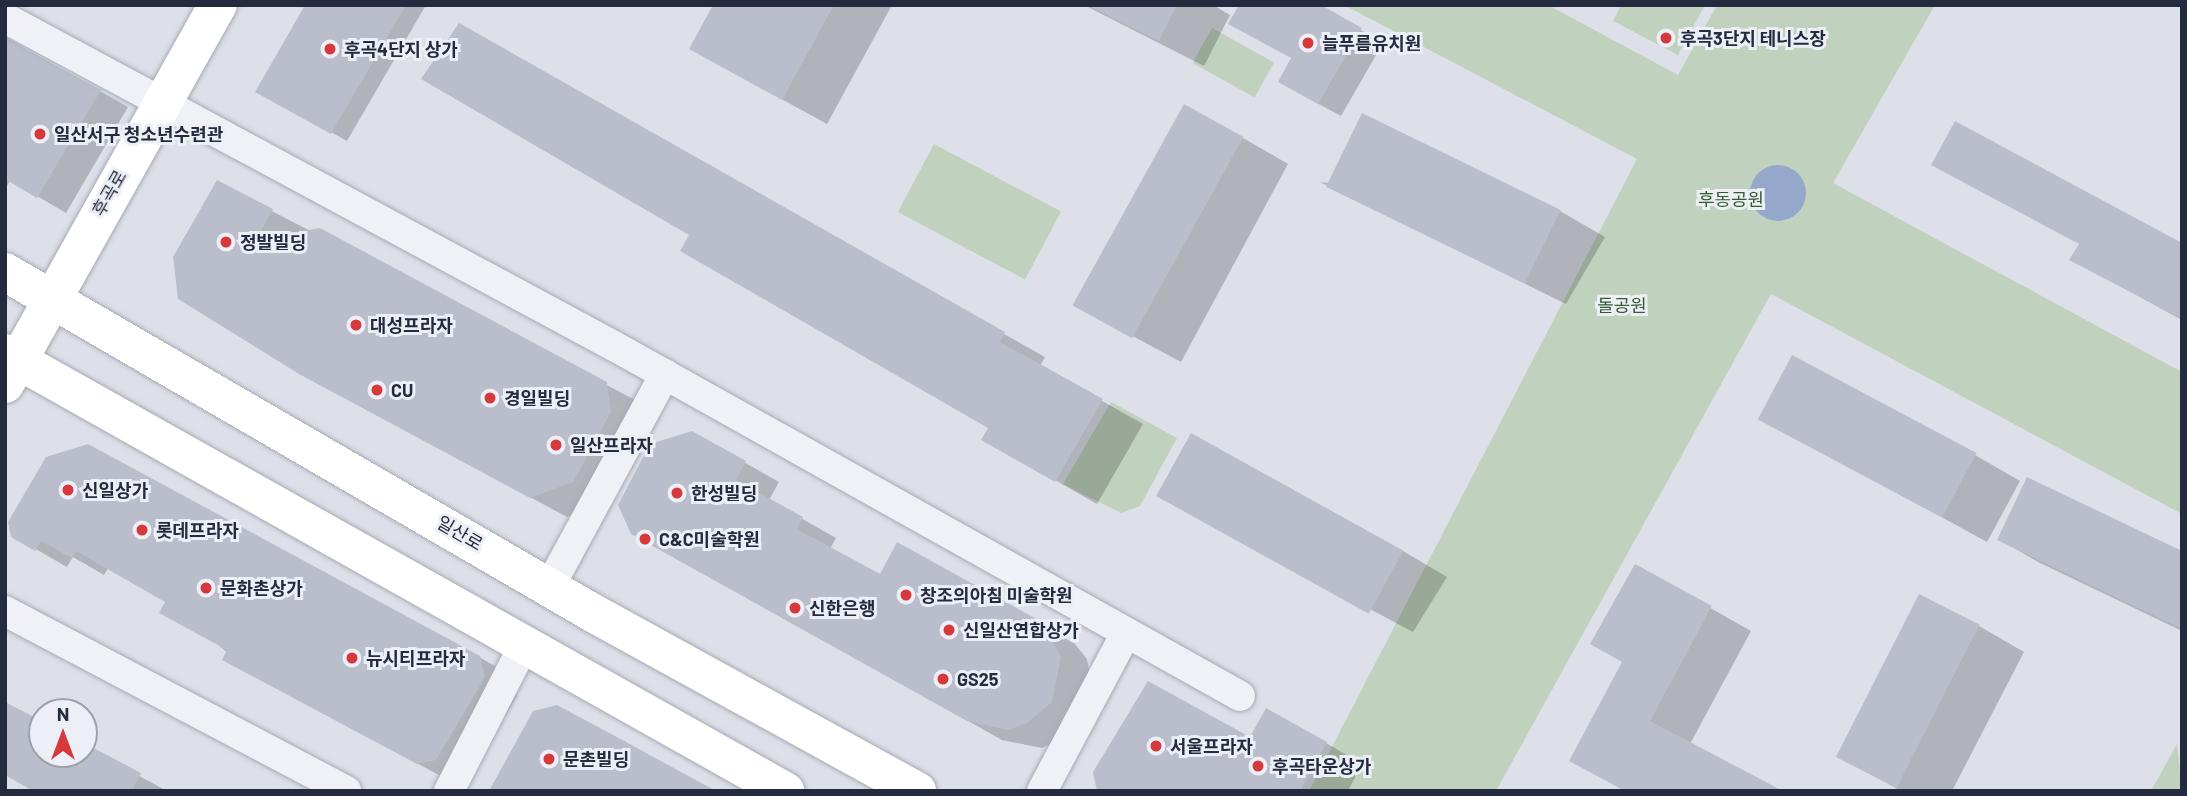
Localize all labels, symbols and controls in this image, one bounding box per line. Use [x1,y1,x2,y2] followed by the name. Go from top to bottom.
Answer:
[1680,27,1826,49] place label: 후곡3단지 테니스장
[1658,30,1674,46] marker: 후곡3단지 테니스장
[1322,32,1421,54] place label: 늘푸름유치원
[1300,35,1316,51] marker: 늘푸름유치원
[344,38,458,60] place label: 후곡4단지 상가
[322,41,338,57] marker: 후곡4단지 상가
[54,123,223,145] place label: 일산서구 청소년수련관
[32,126,48,142] marker: 일산서구 청소년수련관
[87,166,131,220] street label: 후곡로
[1698,188,1764,210] park label: 후동공원
[240,231,306,253] place label: 정발빌딩
[218,234,234,250] marker: 정발빌딩
[1597,294,1647,316] park label: 돌공원
[370,314,453,336] place label: 대성프라자
[348,317,364,333] marker: 대성프라자
[391,379,413,401] place label: CU
[369,382,385,398] marker: CU
[504,387,570,409] place label: 경일빌딩
[482,390,498,406] marker: 경일빌딩
[570,434,653,456] place label: 일산프라자
[548,437,564,453] marker: 일산프라자
[82,479,148,501] place label: 신일상가
[60,482,76,498] marker: 신일상가
[691,482,757,504] place label: 한성빌딩
[669,485,685,501] marker: 한성빌딩
[433,511,487,555] street label: 일산로
[156,519,239,541] place label: 롯데프라자
[134,522,150,538] marker: 롯데프라자
[659,528,760,550] place label: C&C미술학원
[637,531,653,547] marker: C&C미술학원
[220,577,303,599] place label: 문화촌상가
[198,580,214,596] marker: 문화촌상가
[920,584,1073,606] place label: 창조의아침 미술학원
[898,587,914,603] marker: 창조의아침 미술학원
[809,597,875,619] place label: 신한은행
[787,600,803,616] marker: 신한은행
[963,619,1079,641] place label: 신일산연합상가
[941,622,957,638] marker: 신일산연합상가
[366,647,465,669] place label: 뉴시티프라자
[344,650,360,666] marker: 뉴시티프라자
[957,668,999,690] place label: GS25
[935,671,951,687] marker: GS25
[28,698,98,768] north arrow
[57,702,69,725] text: N
[1170,735,1253,757] place label: 서울프라자
[1148,738,1164,754] marker: 서울프라자
[563,748,629,770] place label: 문촌빌딩
[541,751,557,767] marker: 문촌빌딩
[1272,755,1371,777] place label: 후곡타운상가
[1250,758,1266,774] marker: 후곡타운상가

